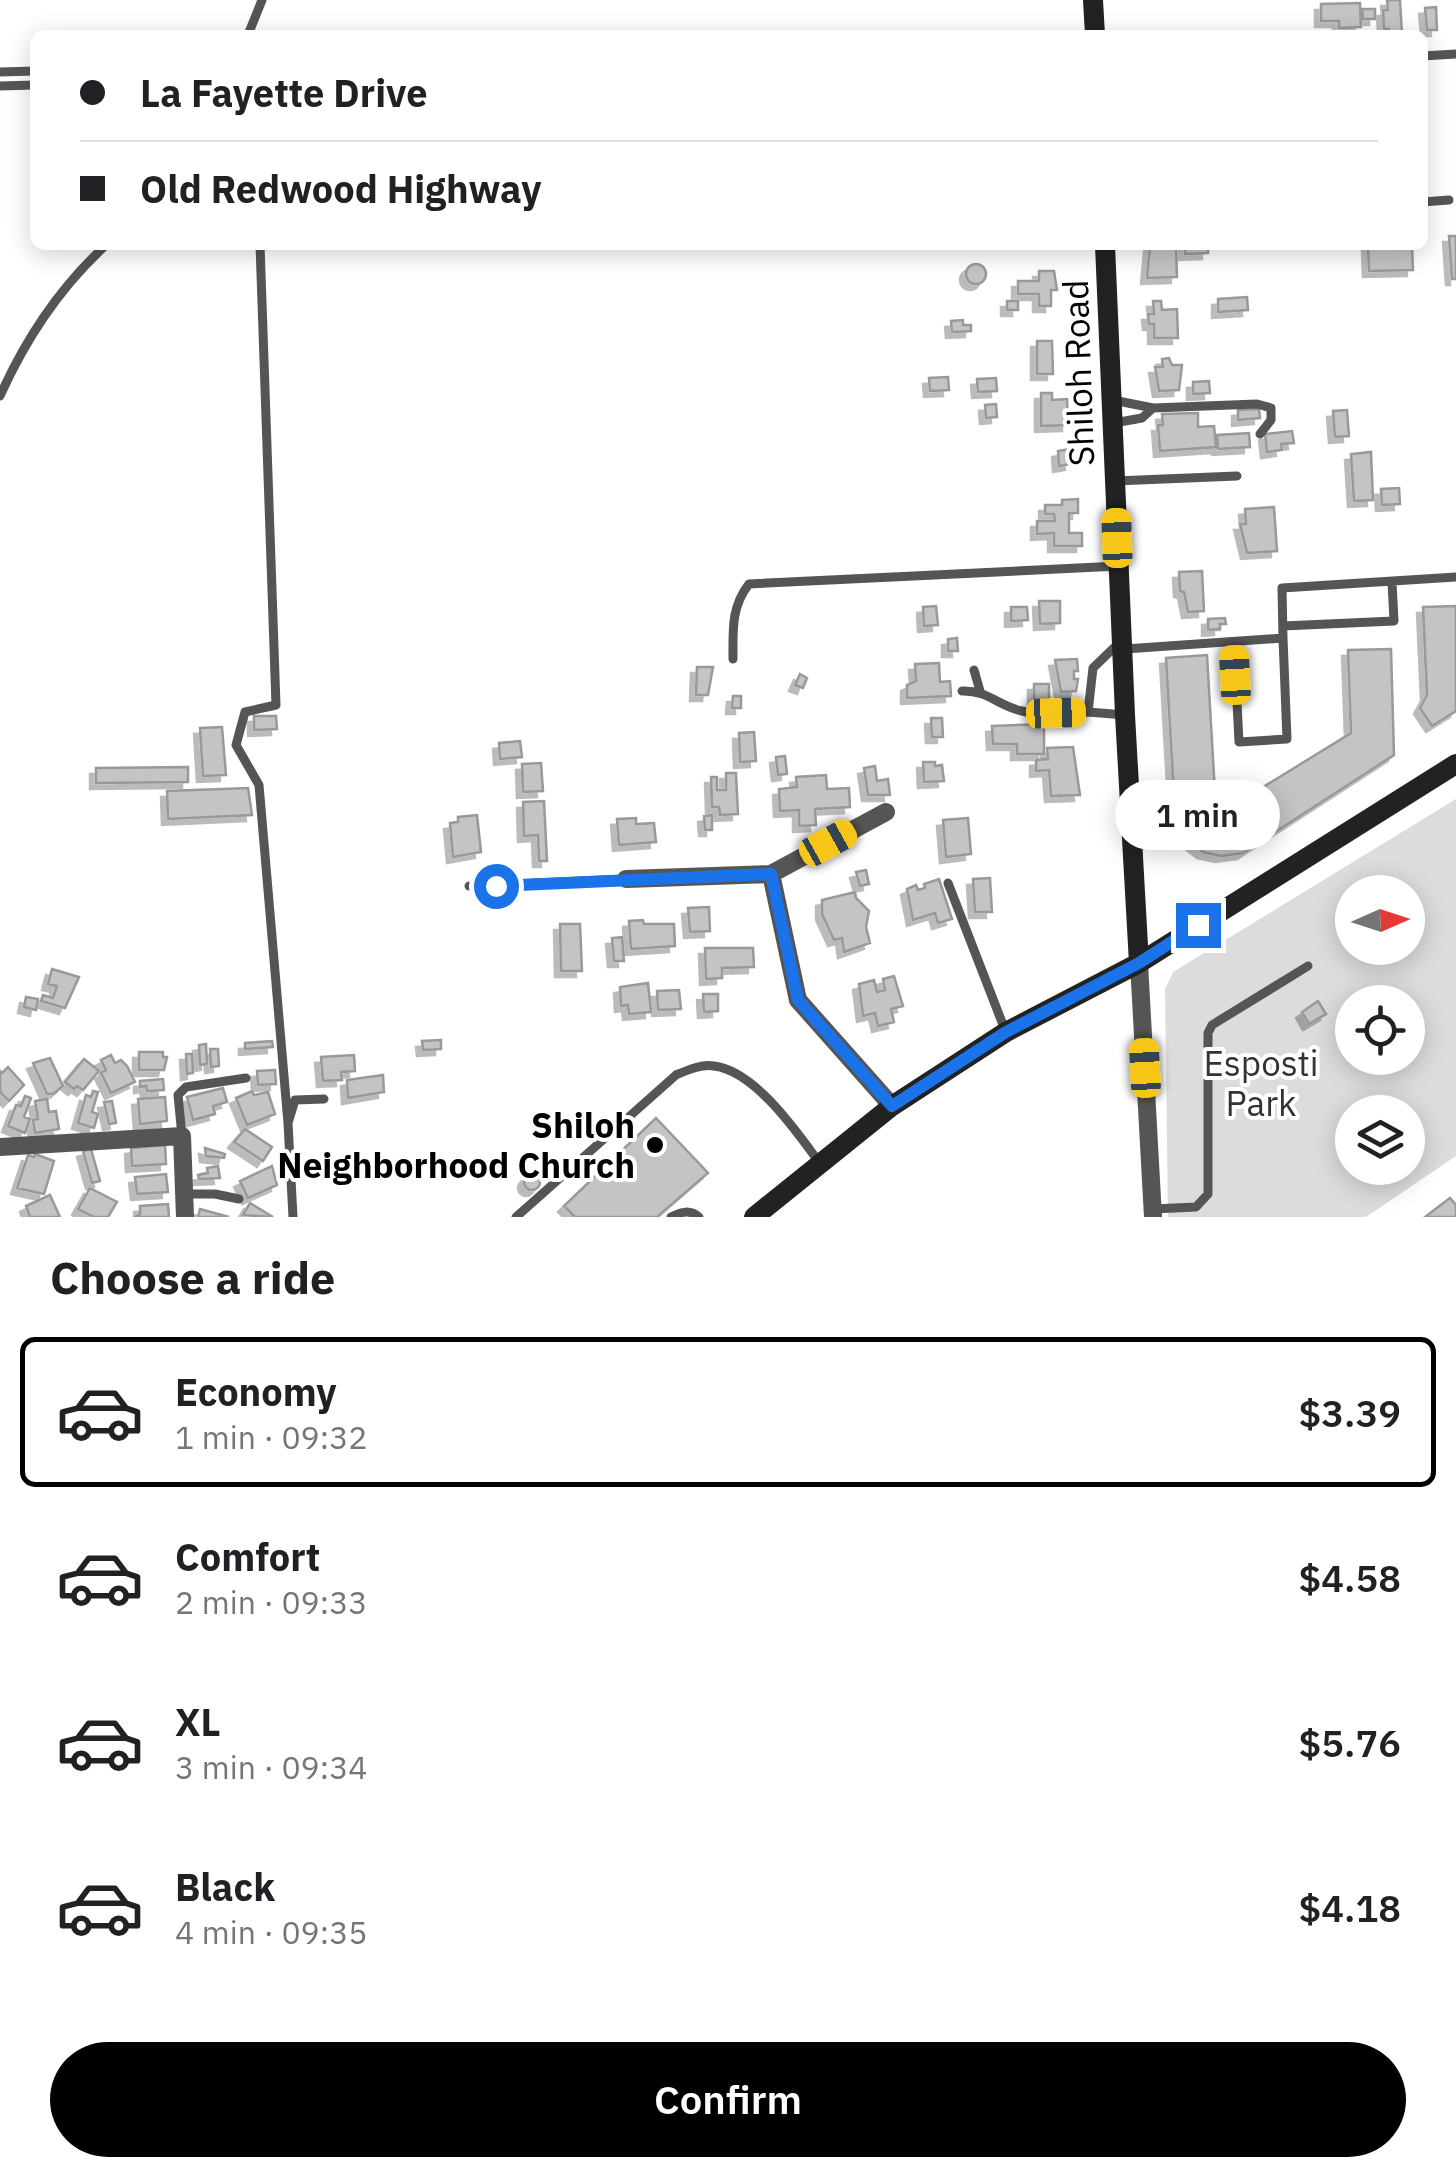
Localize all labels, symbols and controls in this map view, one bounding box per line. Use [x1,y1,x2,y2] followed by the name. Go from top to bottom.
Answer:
[140,68,428,117] text: La Fayette Drive
[140,164,542,213] text: Old Redwood Highway
[1052,279,1104,467] street label: Shiloh Road
[1101,507,1133,569] car
[1218,644,1252,706] car
[1025,697,1087,729] car
[1116,780,1280,850] callout: 1 min
[1156,794,1239,836] text: 1 min
[794,815,862,871] car
[474,864,519,909] route start
[1335,875,1425,965] north arrow
[1335,875,1425,1185] map controls
[1176,903,1221,948] route end
[1335,985,1425,1075] button: locate
[1128,1037,1162,1099] car
[1203,1040,1319,1126] park label: Esposti Park
[1335,1095,1425,1185] button: layers
[277,1102,635,1188] place label: Shiloh Neighborhood Church
[644,1134,666,1156] marker: Shiloh Neighborhood Church
[50,1248,335,1306] text: Choose a ride
[55,1367,145,1457] icon: car
[175,1367,337,1416] text: Economy
[1298,1388,1401,1437] text: $3.39
[175,1416,368,1458] text: 1 min · 09:32
[55,1532,145,1622] icon: car
[175,1532,320,1581] text: Comfort
[1298,1553,1401,1602] text: $4.58
[175,1581,368,1623] text: 2 min · 09:33
[55,1697,145,1787] icon: car
[175,1697,221,1746] text: XL
[1298,1718,1401,1767] text: $5.76
[175,1746,368,1788] text: 3 min · 09:34
[55,1862,145,1952] icon: car
[175,1862,275,1911] text: Black
[1298,1883,1401,1932] text: $4.18
[175,1911,368,1953] text: 4 min · 09:35
[50,2042,1406,2157] button: Confirm

